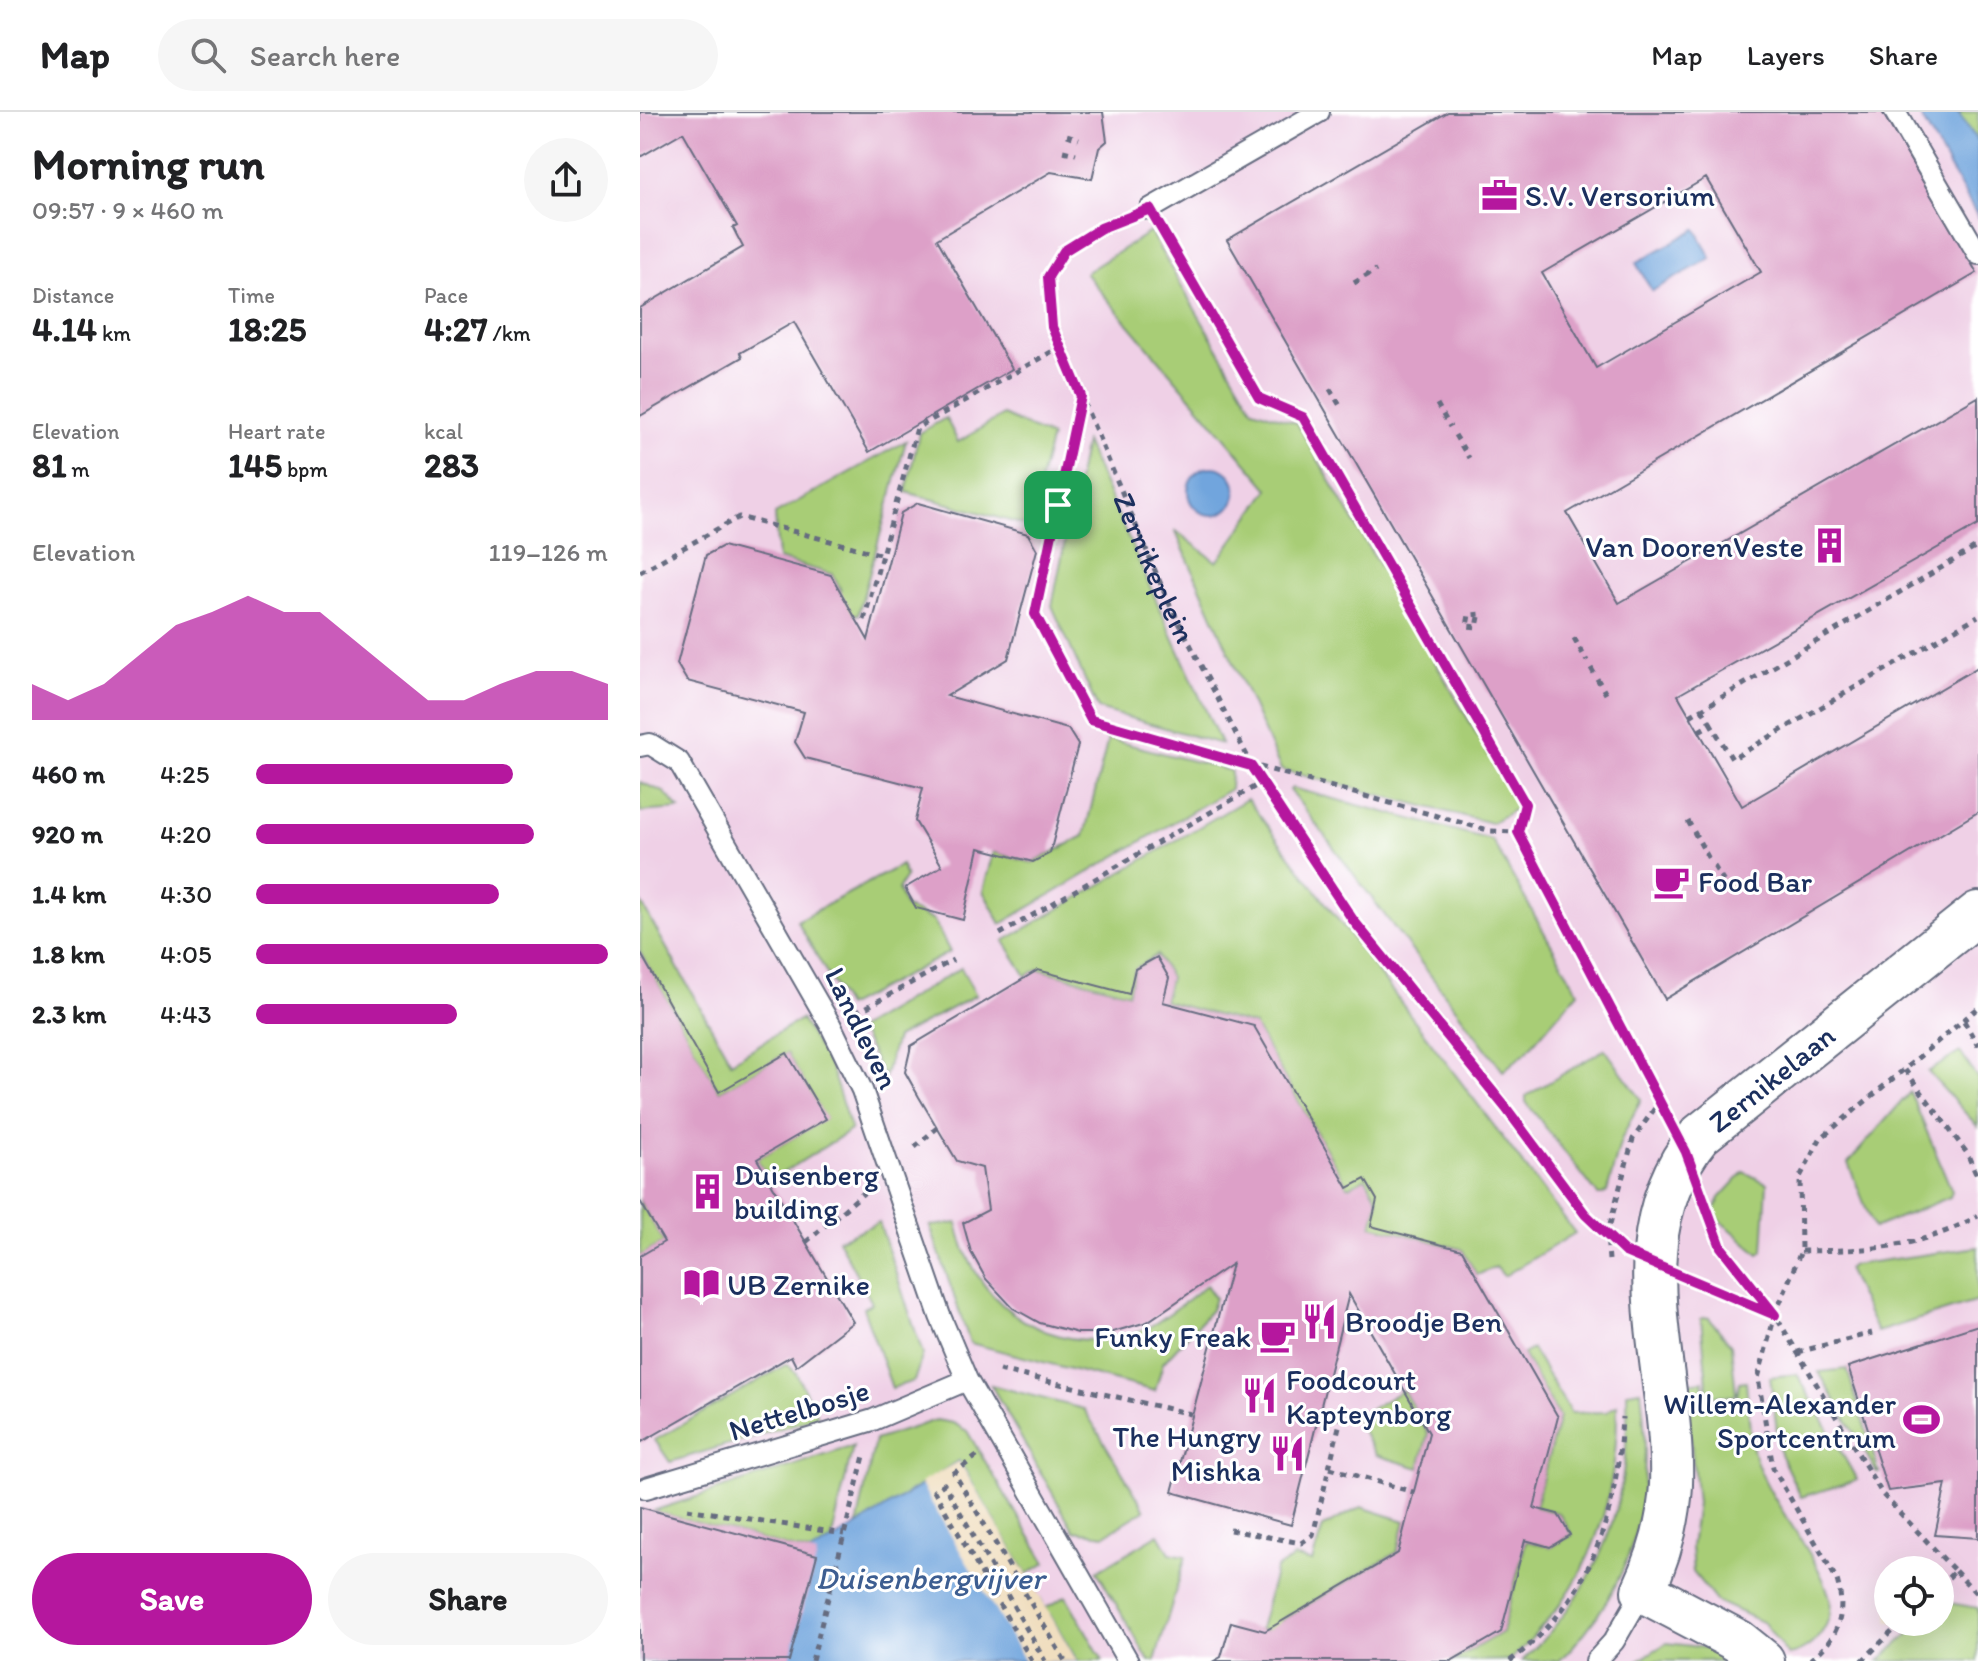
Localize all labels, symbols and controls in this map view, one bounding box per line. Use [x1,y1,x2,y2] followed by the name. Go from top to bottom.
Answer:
[158,19,718,91] search box
[40,32,110,78] text: Map
[186,33,230,77] icon: search
[250,37,400,74] text: Search here
[1651,38,1703,72] text: Map
[1747,38,1825,72] text: Layers
[1869,38,1938,72] text: Share
[32,137,265,190] text: Morning run
[524,138,608,222] button: share
[1480,176,1518,214] office icon: S.V. Versorium
[1525,177,1715,214] place label: S.V. Versorium
[32,194,224,226] text: 09:57 · 9 × 460 m
[32,282,114,309] text: Distance
[228,282,275,309] text: Time
[424,282,468,309] text: Pace
[32,309,97,350] text: 4.14
[228,309,306,350] text: 18:25
[424,309,488,350] text: 4:27
[97,320,131,347] text: km
[488,320,531,347] text: /km
[32,418,119,445] text: Elevation
[228,418,325,445] text: Heart rate
[424,418,463,445] text: kcal
[32,445,66,486] text: 81
[228,445,282,486] text: 145
[424,445,479,486] text: 283
[66,456,90,483] text: m
[282,456,328,483] text: bpm
[1024,471,1092,539] pin
[1036,483,1080,527] icon: arrive
[1106,487,1205,649] street label: Zernikeplein
[1811,527,1849,565] building icon: Van DoorenVeste
[1585,528,1804,565] place label: Van DoorenVeste
[32,536,135,568] text: Elevation
[489,536,608,568] text: 119–126 m
[32,758,105,790] text: 460 m
[160,758,209,790] text: 4:25
[32,818,103,850] text: 920 m
[160,818,212,850] text: 4:20
[1653,862,1691,900] cafe icon: Food Bar
[1698,863,1813,900] place label: Food Bar
[32,878,106,910] text: 1.4 km
[160,878,212,910] text: 4:30
[32,938,105,970] text: 1.8 km
[160,938,212,970] text: 4:05
[817,961,907,1095] street label: Landleven
[32,998,106,1030] text: 2.3 km
[160,998,212,1030] text: 4:43
[1700,1016,1842,1140] street label: Zernikelaan
[734,1156,880,1227] place label: Duisenberg building
[689,1172,727,1210] building icon: Duisenberg building
[682,1265,720,1303] library icon: UB Zernike
[727,1266,870,1303] place label: UB Zernike
[1300,1302,1338,1340] restaurant icon: Broodje Ben
[1345,1303,1502,1340] place label: Broodje Ben
[1258,1317,1296,1355] cafe icon: Funky Freak
[1094,1318,1251,1355] place label: Funky Freak
[1286,1361,1452,1432] place label: Foodcourt Kapteynborg
[724,1371,874,1449] street label: Nettelbosje
[1241,1377,1279,1415] restaurant icon: Foodcourt Kapteynborg
[1663,1385,1897,1456] place label: Willem-Alexander Sportcentrum
[1903,1401,1941,1439] sports icon: Willem-Alexander Sportcentrum
[1112,1418,1261,1489] place label: The Hungry Mishka
[1268,1434,1306,1472] restaurant icon: The Hungry Mishka
[32,1553,312,1645] button: Save
[328,1553,608,1645] button: Share
[1874,1556,1954,1636] map controls
[1874,1556,1954,1636] button: locate
[816,1559,1048,1597] water label: Duisenbergvijver

